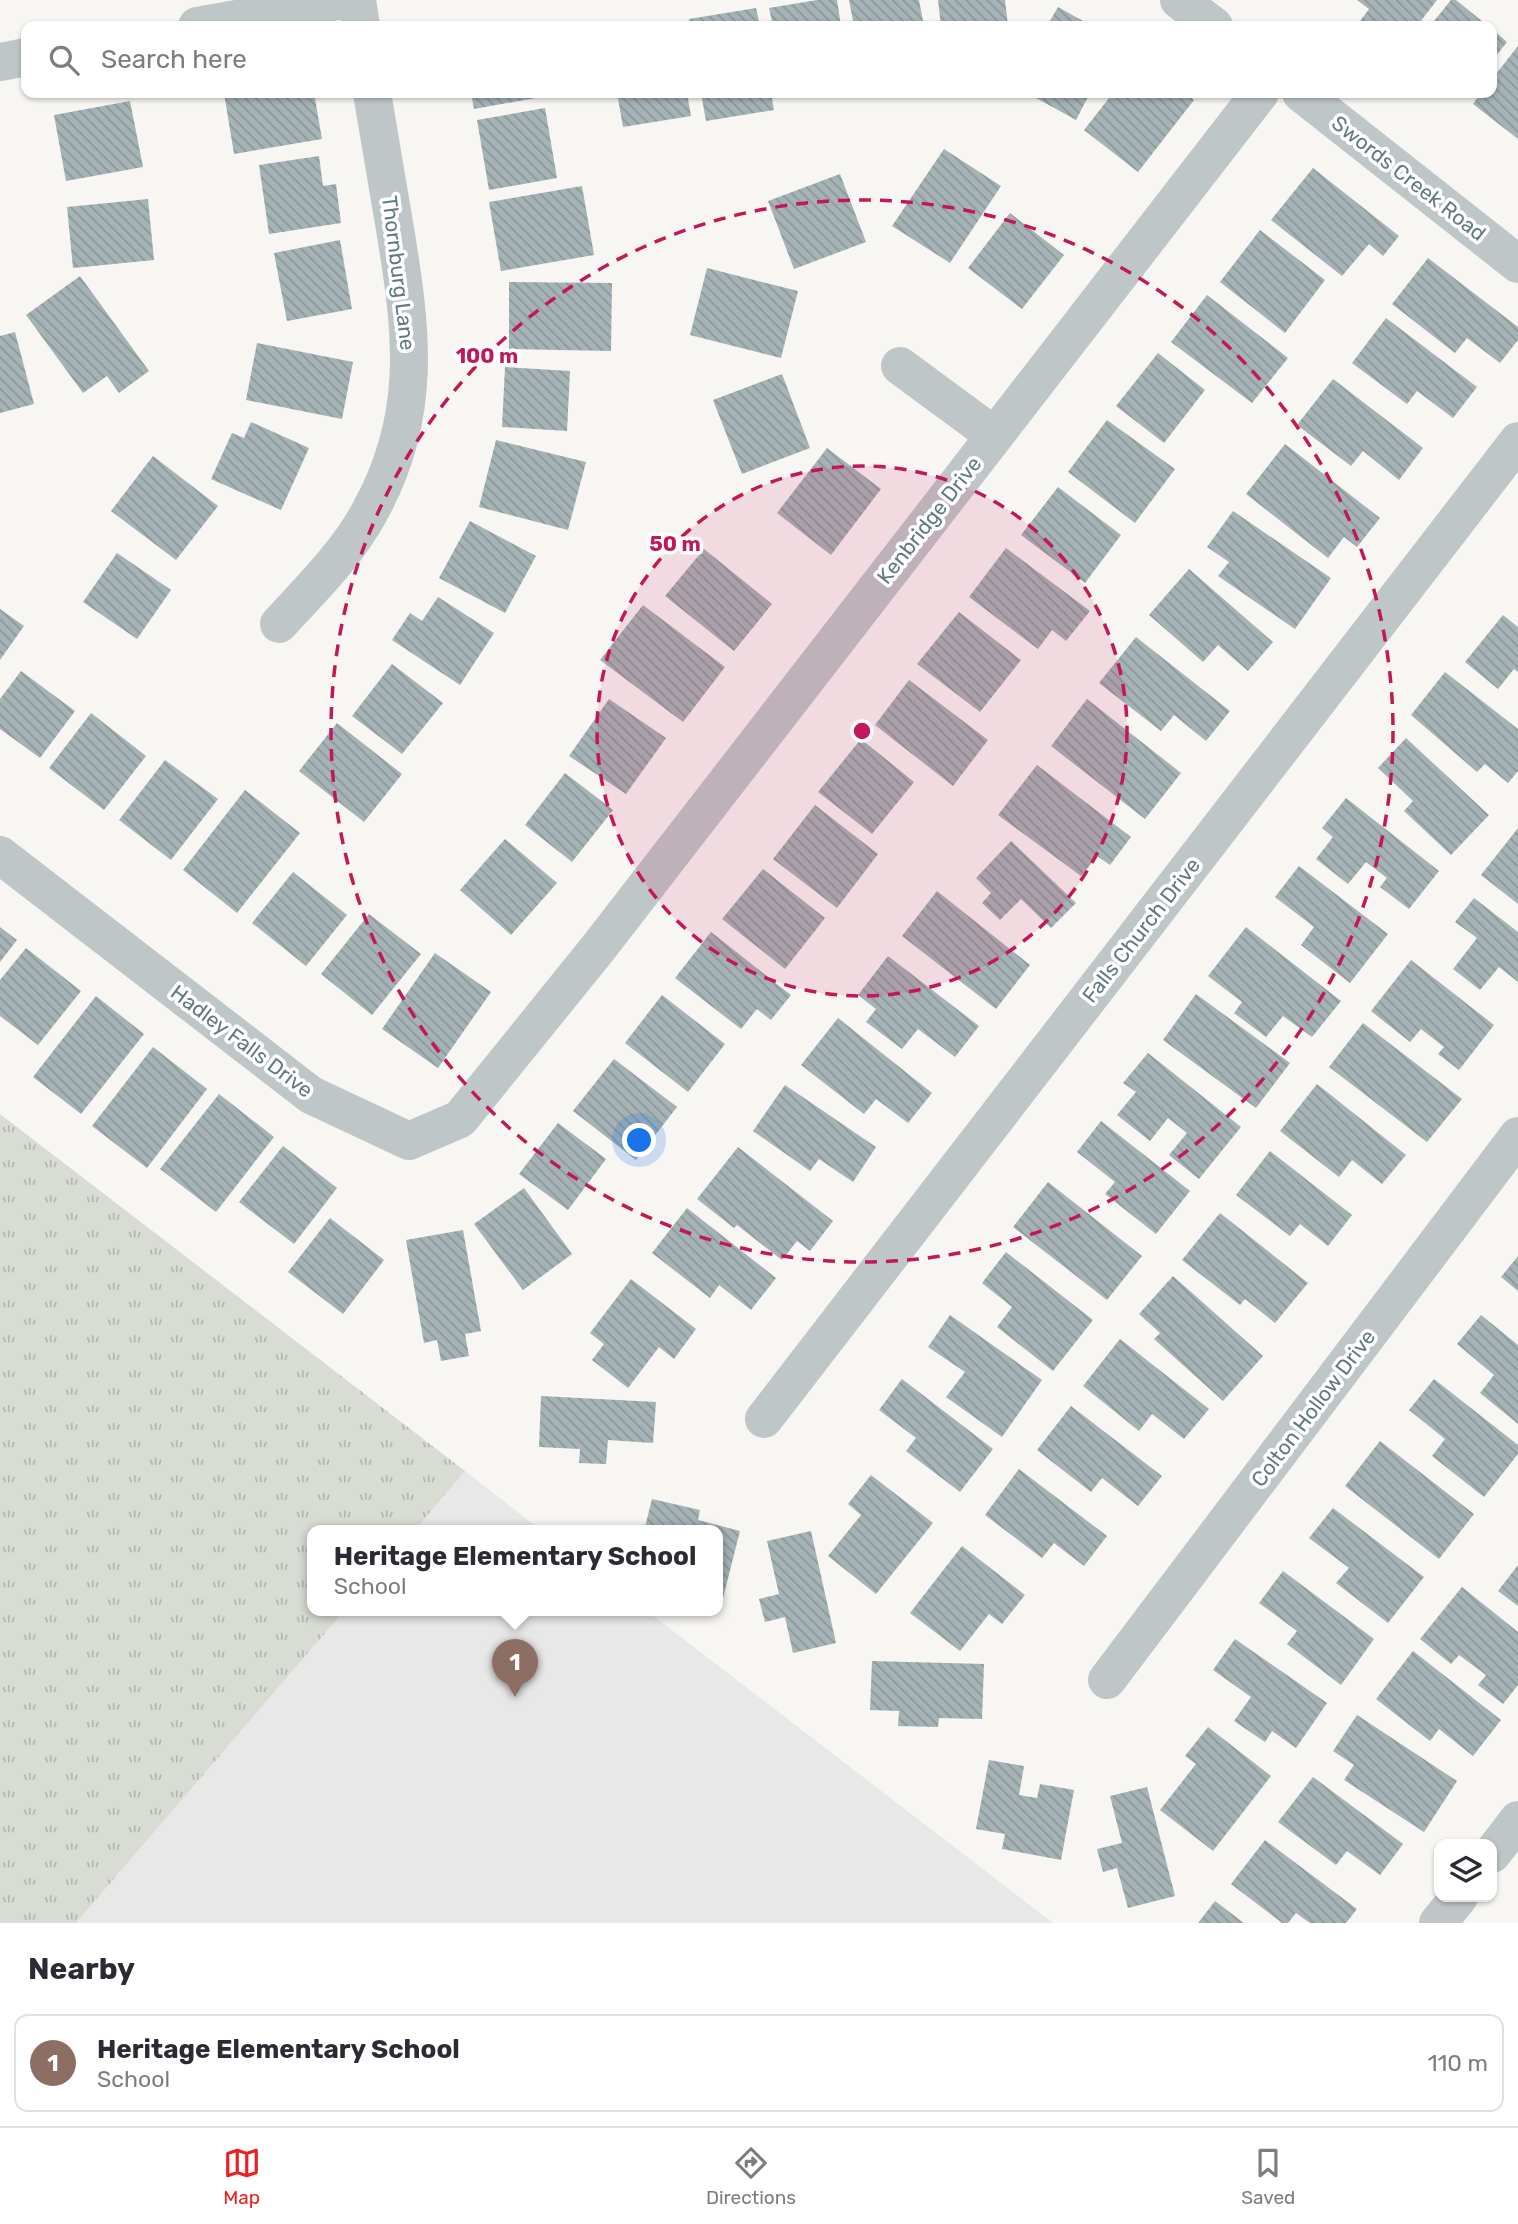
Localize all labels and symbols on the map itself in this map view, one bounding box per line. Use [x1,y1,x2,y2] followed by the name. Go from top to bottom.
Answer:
[1327,110,1491,246] street label: Swords Creek Road
[377,194,421,352] street label: Thornburg Lane
[456,343,518,368] text: 100 m
[872,451,986,589] street label: Kenbridge Drive
[649,531,701,556] text: 50 m
[850,719,874,743] centre of rings
[1077,853,1205,1007] street label: Falls Church Drive
[166,979,318,1103] street label: Hadley Falls Drive
[622,1123,656,1157] your location
[1246,1324,1380,1492] street label: Colton Hollow Drive
[492,1639,538,1697] pin: 1

